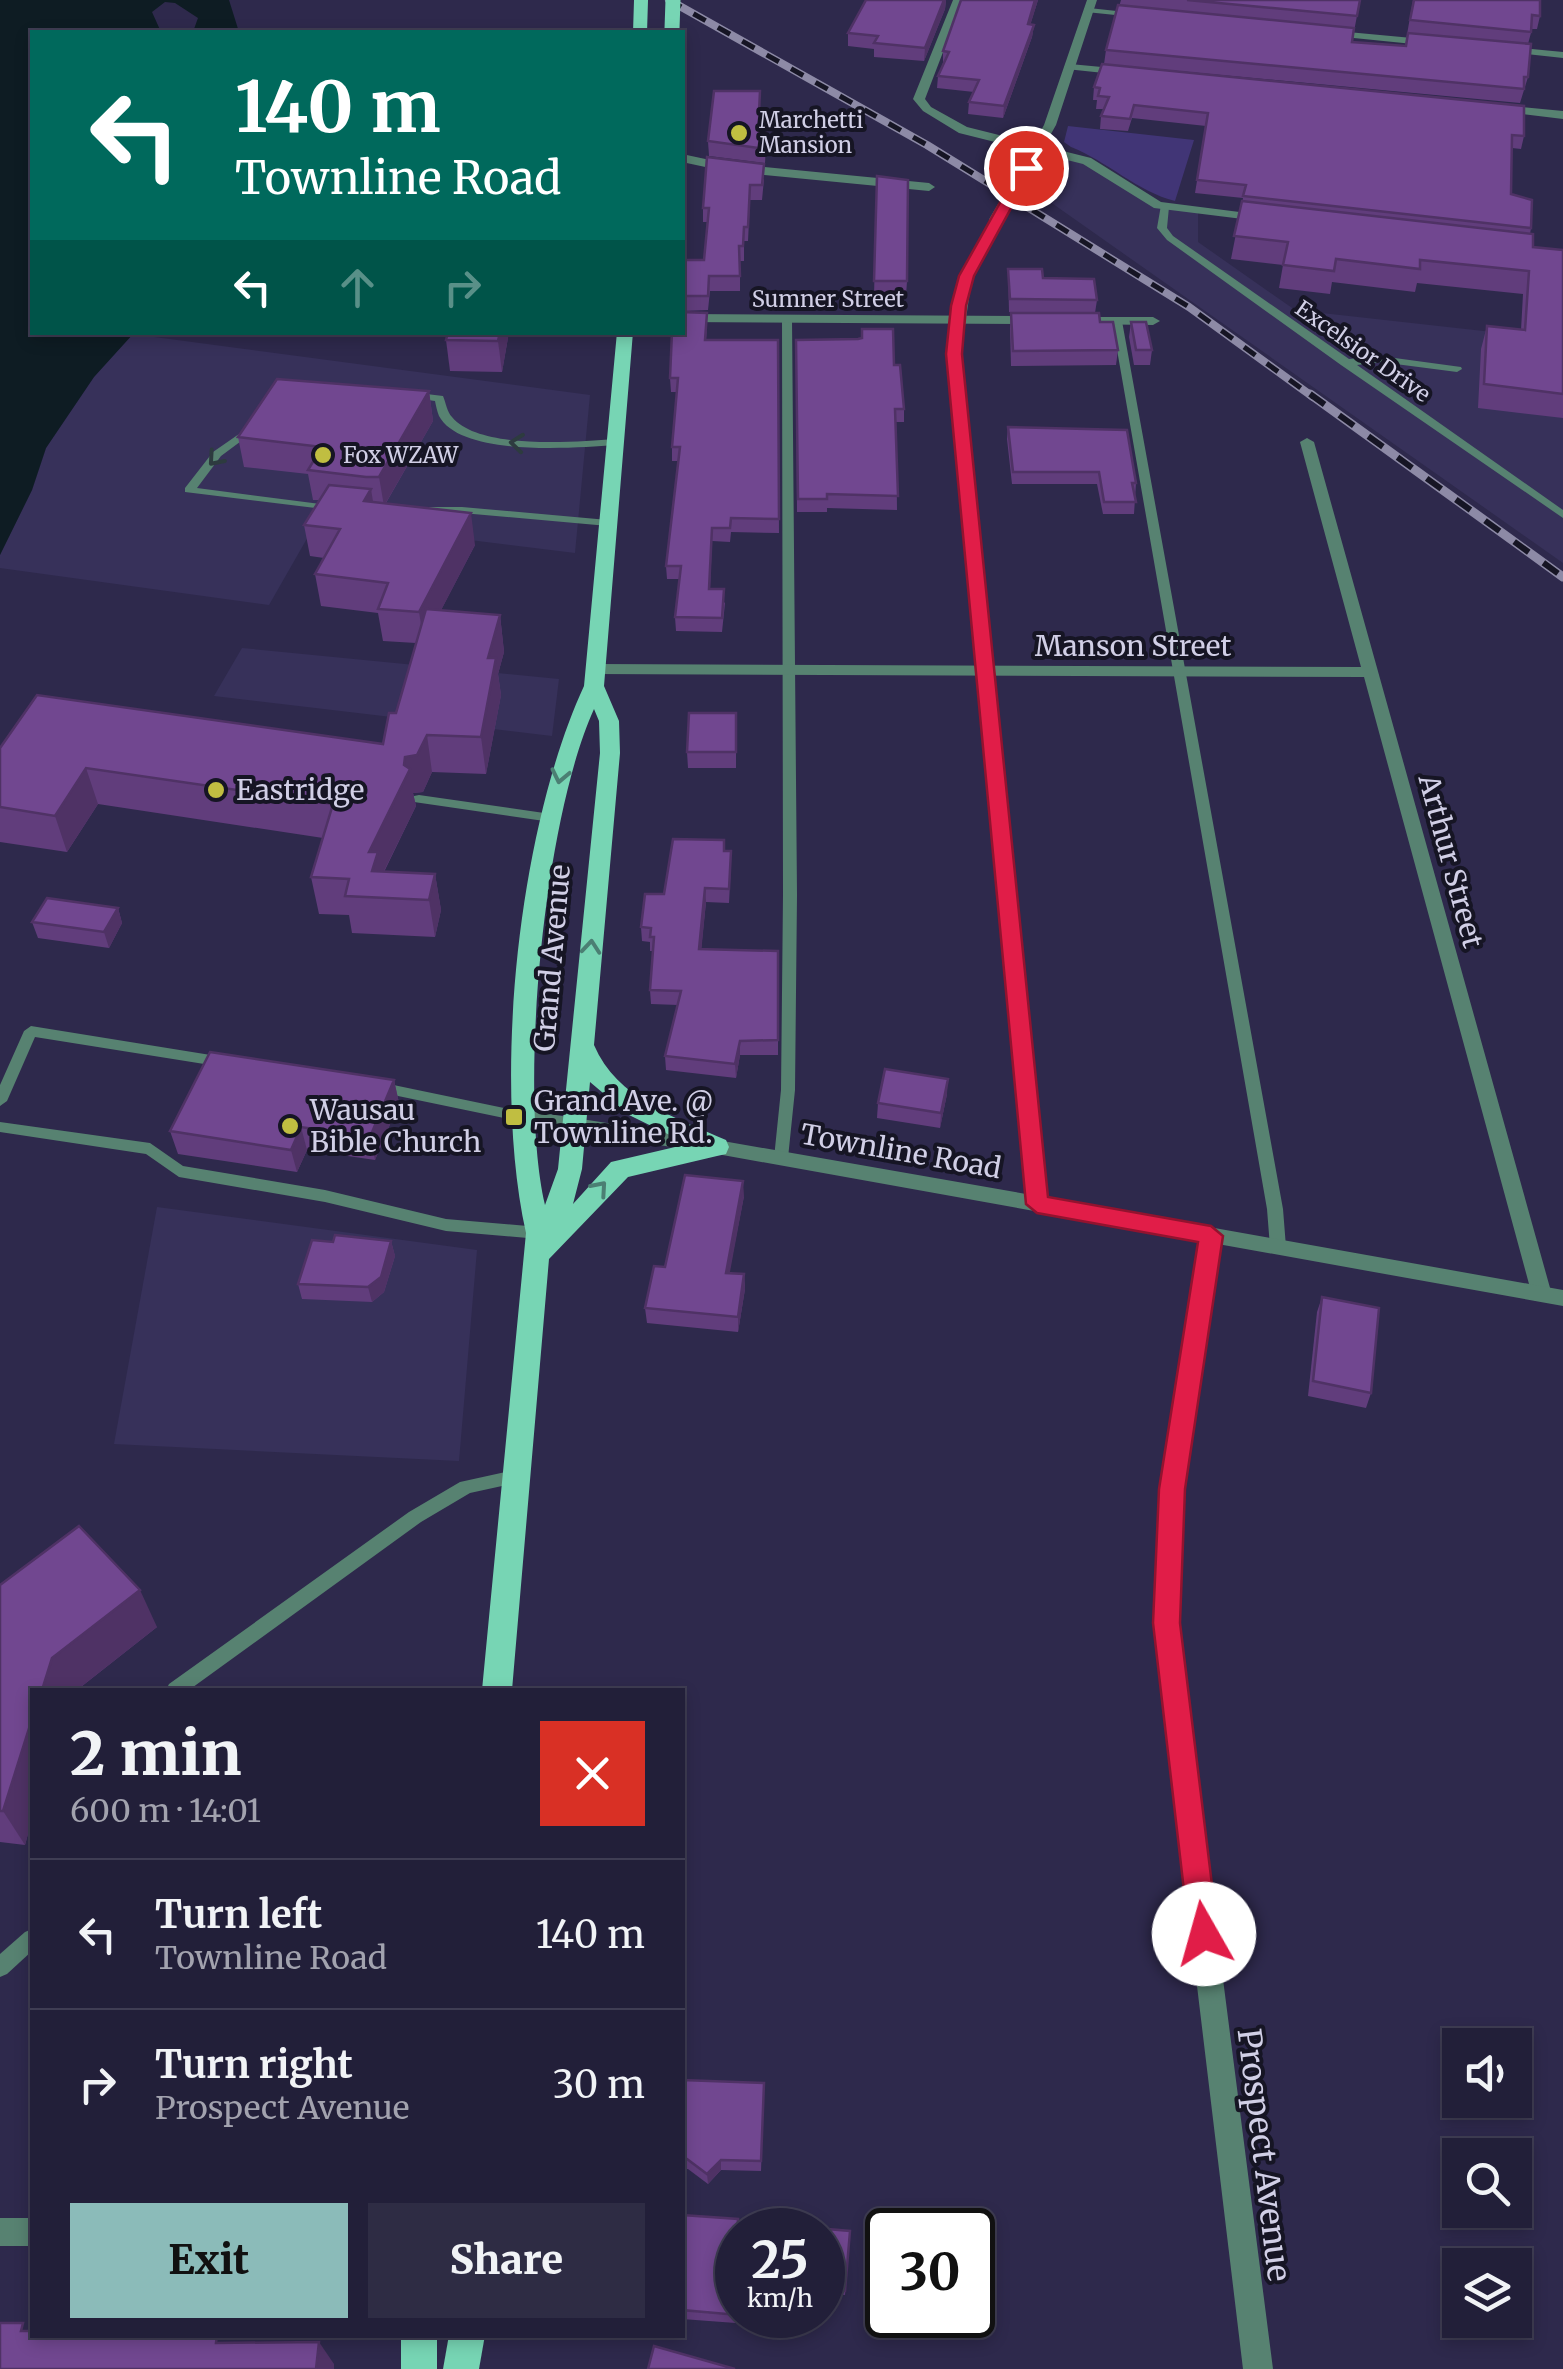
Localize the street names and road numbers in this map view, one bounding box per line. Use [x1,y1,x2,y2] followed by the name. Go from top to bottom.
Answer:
[752,285,905,313] street label: Sumner Street
[1290,294,1436,408] street label: Excelsior Drive
[1035,628,1231,664] street label: Manson Street
[1410,770,1491,952] street label: Arthur Street
[526,863,578,1053] street label: Grand Avenue
[798,1116,1004,1186] street label: Townline Road
[1229,2026,1299,2284] street label: Prospect Avenue

